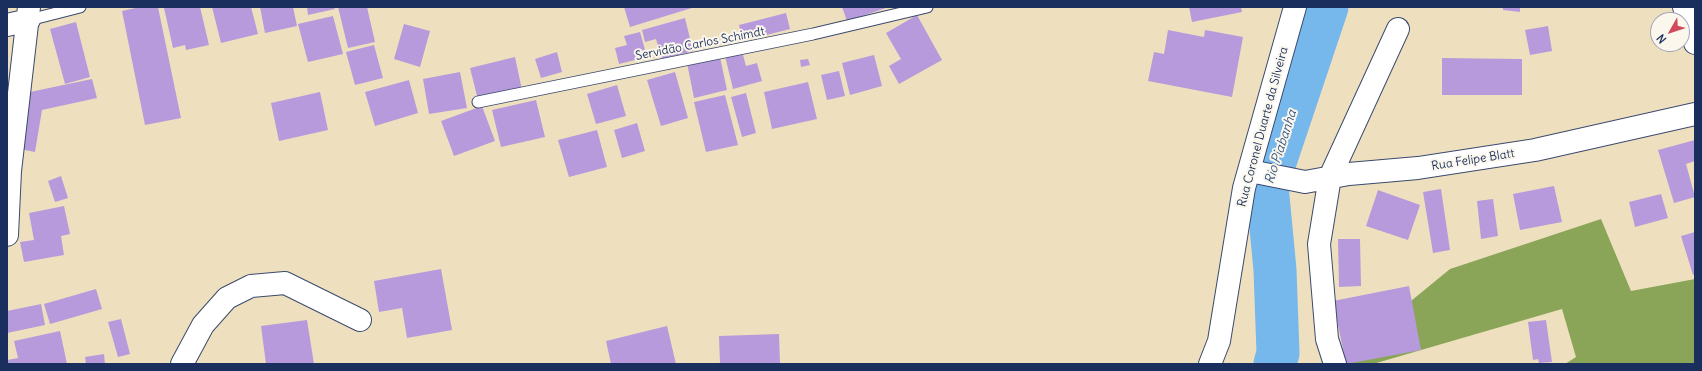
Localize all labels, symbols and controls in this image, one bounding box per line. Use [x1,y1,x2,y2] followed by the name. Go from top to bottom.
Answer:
[1650,12,1690,52] north arrow
[634,24,766,64] street label: Servidão Carlos Schimdt
[1654,32,1669,46] text: N
[1235,45,1291,209] street label: Rua Coronel Duarte da Silveira
[1262,108,1300,186] water label: Rio Piabanha
[1430,146,1516,174] street label: Rua Felipe Blatt

